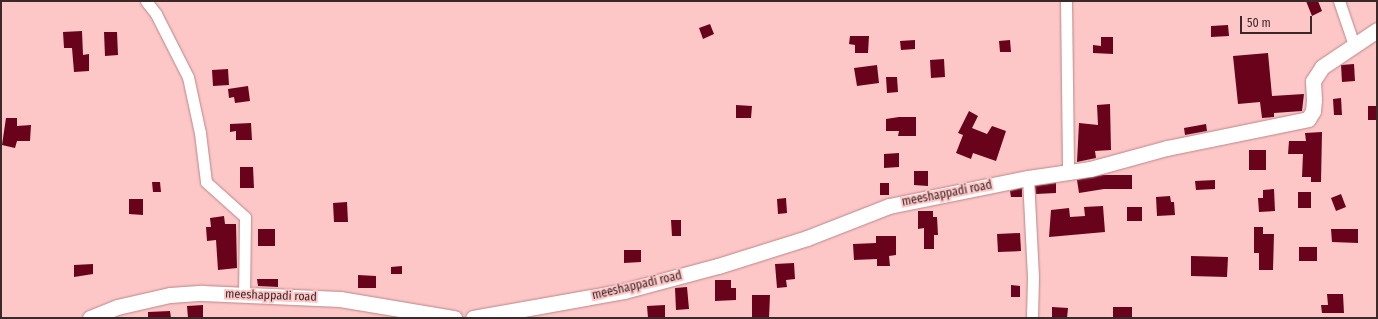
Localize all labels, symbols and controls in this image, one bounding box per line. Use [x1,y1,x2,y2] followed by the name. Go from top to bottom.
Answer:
[1242,8,1314,34] scale bar
[1247,16,1271,30] text: 50 m
[901,178,993,210] street label: meeshappadi road
[591,269,683,303] street label: meeshappadi road
[225,287,317,305] street label: meeshappadi road

